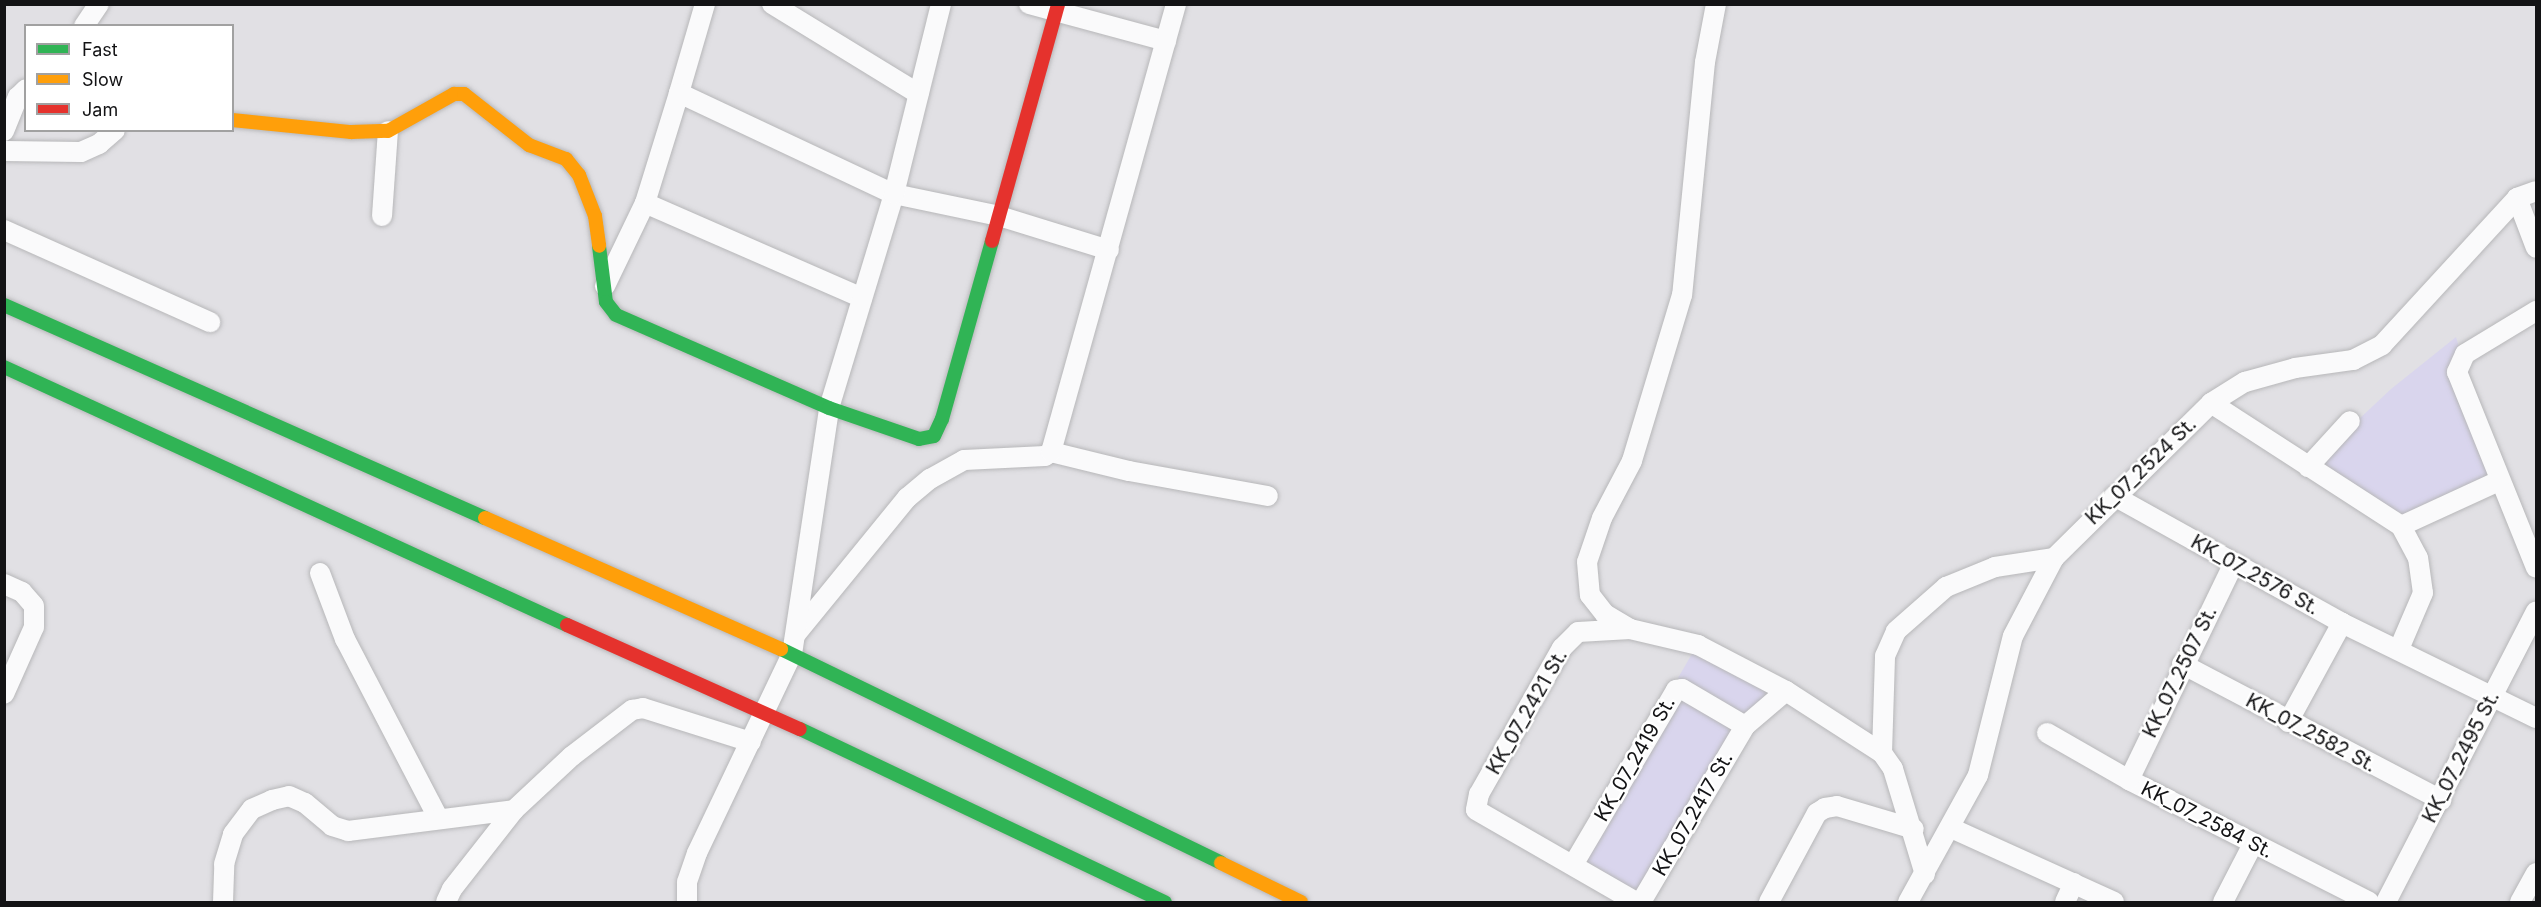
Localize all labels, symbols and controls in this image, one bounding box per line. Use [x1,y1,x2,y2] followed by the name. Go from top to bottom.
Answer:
[24,24,234,132] legend
[82,39,118,60] text: Fast
[82,69,123,90] text: Slow
[82,99,118,120] text: Jam
[2081,412,2201,530] street label: KK_07_2524 St.
[2187,530,2323,620] street label: KK_07_2576 St.
[2138,602,2222,742] street label: KK_07_2507 St.
[1481,645,1573,779] street label: KK_07_2421 St.
[2417,687,2505,827] street label: KK_07_2495 St.
[2242,689,2380,777] street label: KK_07_2582 St.
[1590,692,1680,826] street label: KK_07_2419 St.
[1648,748,1738,880] street label: KK_07_2417 St.
[2137,776,2277,864] street label: KK_07_2584 St.

